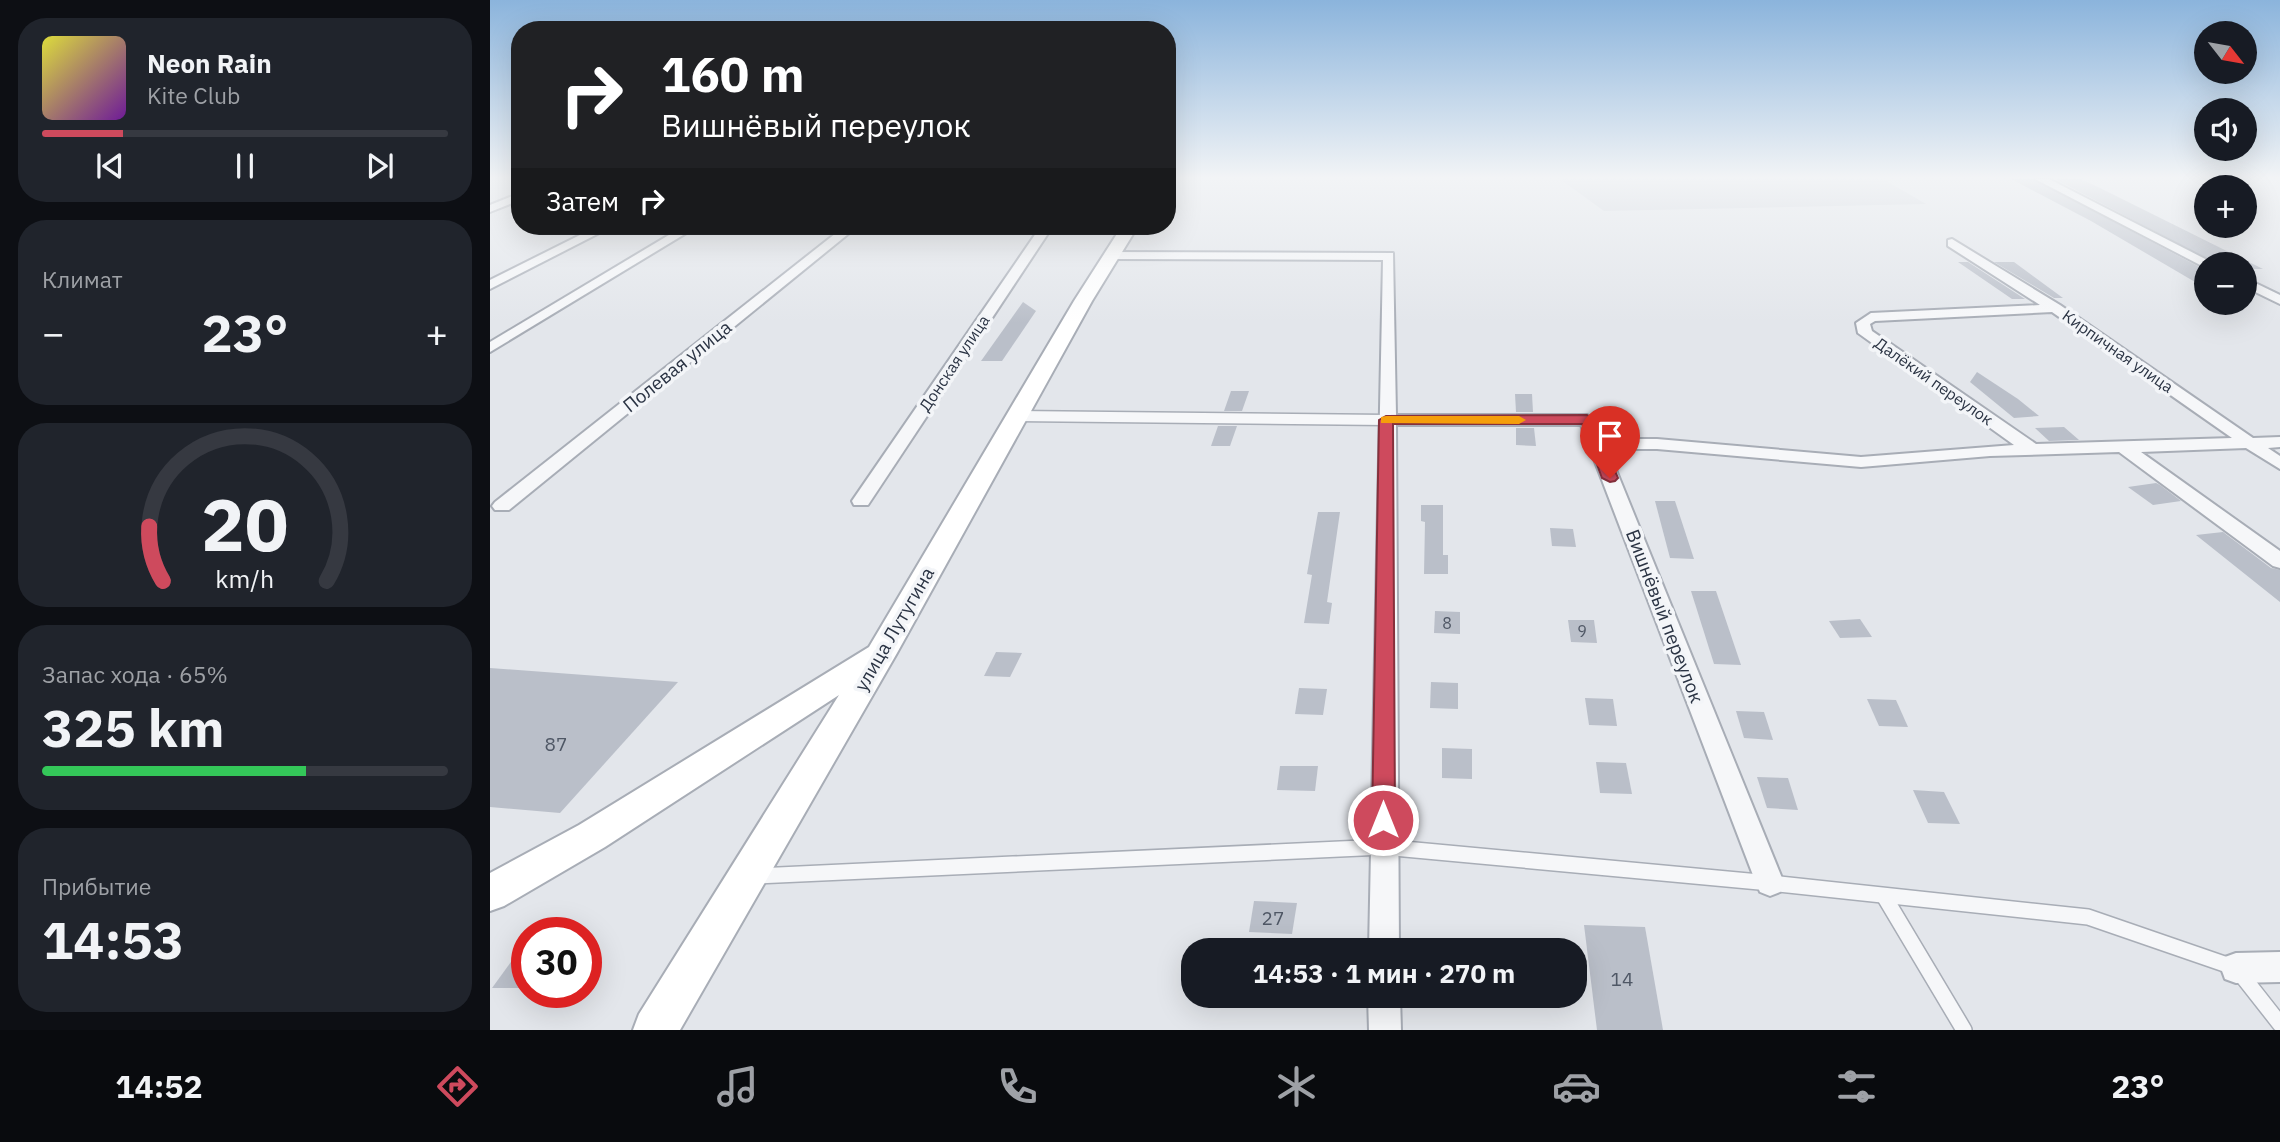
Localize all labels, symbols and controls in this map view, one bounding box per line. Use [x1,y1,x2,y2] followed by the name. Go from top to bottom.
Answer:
[2194,21,2258,84] north arrow
[2194,21,2257,315] map controls
[661,42,805,105] text: 160 m
[147,46,272,80] text: Neon Rain
[546,49,637,140] icon: right
[147,80,240,110] text: Kite Club
[2194,98,2257,161] button: sound
[661,104,971,146] text: Вишнёвый переулок
[91,147,129,185] icon: previous
[226,147,264,185] icon: pause
[361,147,399,185] icon: next
[2194,175,2257,238] button: +
[633,182,671,220] icon: right
[546,184,619,218] text: Затем
[2194,252,2257,315] button: −
[42,264,123,294] text: Климат
[202,299,288,366] text: 23°
[2059,305,2178,397] street label: Кирпичная улица
[42,308,65,357] text: −
[425,308,448,357] text: +
[914,311,994,415] street label: Донская улица
[618,315,736,417] street label: Полевая улица
[1871,333,1997,429] street label: Далёкий переулок
[1580,406,1640,478] pin
[1591,417,1629,455] icon: arrive
[201,476,289,571] text: 20
[1621,526,1709,706] street label: Вишнёвый переулок
[216,562,274,595] text: km/h
[849,563,939,695] street label: улица Лутугина
[1442,613,1452,633] house number: 8
[1577,621,1587,641] house number: 9
[42,659,228,689] text: Запас хода · 65%
[42,694,224,761] text: 325 km
[545,732,567,756] house number: 87
[1346,783,1420,857] position arrow
[42,871,151,901] text: Прибытие
[42,906,184,973] text: 14:53
[1262,906,1284,930] house number: 27
[511,917,602,1008] speed limit sign: 30
[1253,956,1515,990] text: 14:53 · 1 мин · 270 m
[1611,967,1633,991] house number: 14
[433,1062,482,1111] icon: directions
[713,1062,762,1111] icon: music
[993,1062,1042,1111] icon: phone
[1272,1062,1321,1111] icon: climate
[1552,1062,1601,1111] icon: car
[1832,1062,1881,1111] icon: filters
[115,1065,203,1107] text: 14:52
[2111,1065,2165,1107] text: 23°

